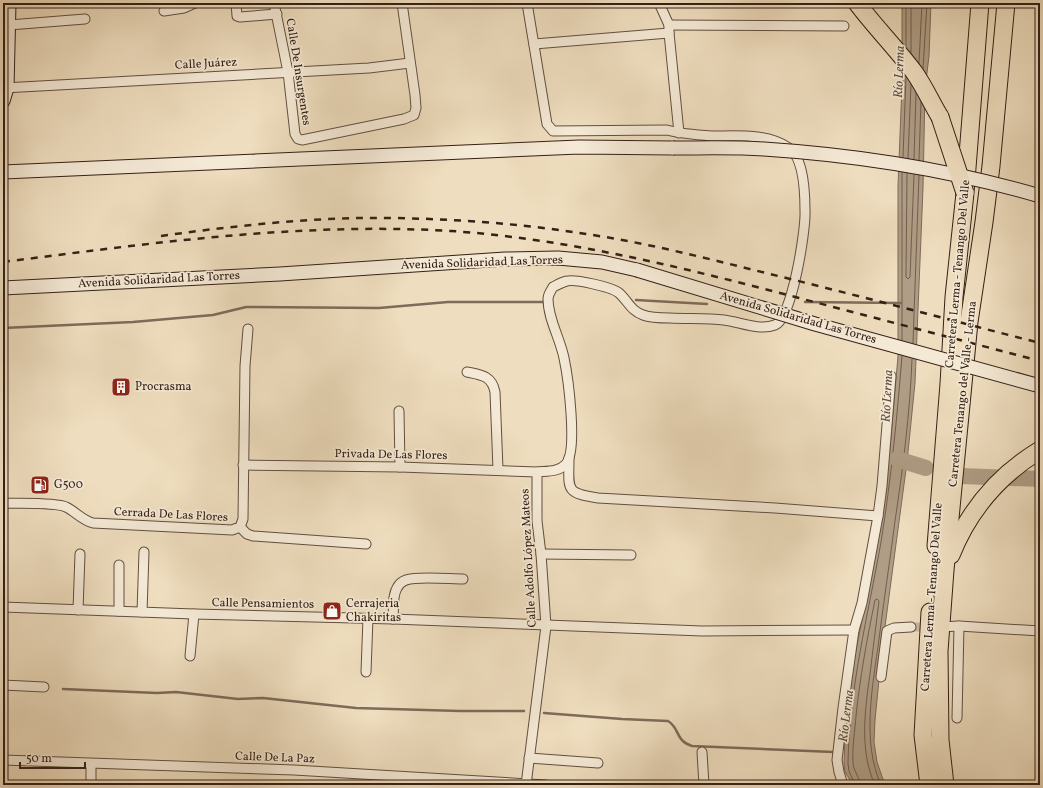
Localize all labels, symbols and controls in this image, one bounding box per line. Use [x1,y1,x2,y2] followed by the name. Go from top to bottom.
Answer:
[282,17,314,127] street label: Calle De Insurgentes
[890,45,910,99] water label: Río Lerma
[174,54,238,74] street label: Calle Juárez
[942,179,974,369] street label: Carretera Lerma - Tenango Del Valle
[401,252,563,274] street label: Avenida Solidaridad Las Torres
[78,268,240,292] street label: Avenida Solidaridad Las Torres
[718,288,878,348] street label: Avenida Solidaridad Las Torres
[945,300,981,488] street label: Carretera Tenango del Valle - Lerma
[878,369,898,423] water label: Río Lerma
[110,376,132,398] building icon: Procrasma
[135,379,192,395] place label: Procrasma
[335,446,447,464] street label: Privada De Las Flores
[29,474,51,496] fuel station icon: G500
[54,477,83,493] place label: G500
[517,488,541,628] street label: Calle Adolfo López Mateos
[917,502,947,692] street label: Carretera Lerma - Tenango Del Valle
[113,504,229,526] street label: Cerrada De Las Flores
[212,595,314,613] street label: Calle Pensamientos
[346,596,401,626] place label: Cerrajeria Chakiritas
[321,600,343,622] shop icon: Cerrajeria Chakiritas
[835,689,859,743] water label: Río Lerma
[20,744,85,770] scale bar
[235,749,315,767] street label: Calle De La Paz
[26,751,52,767] text: 50 m

